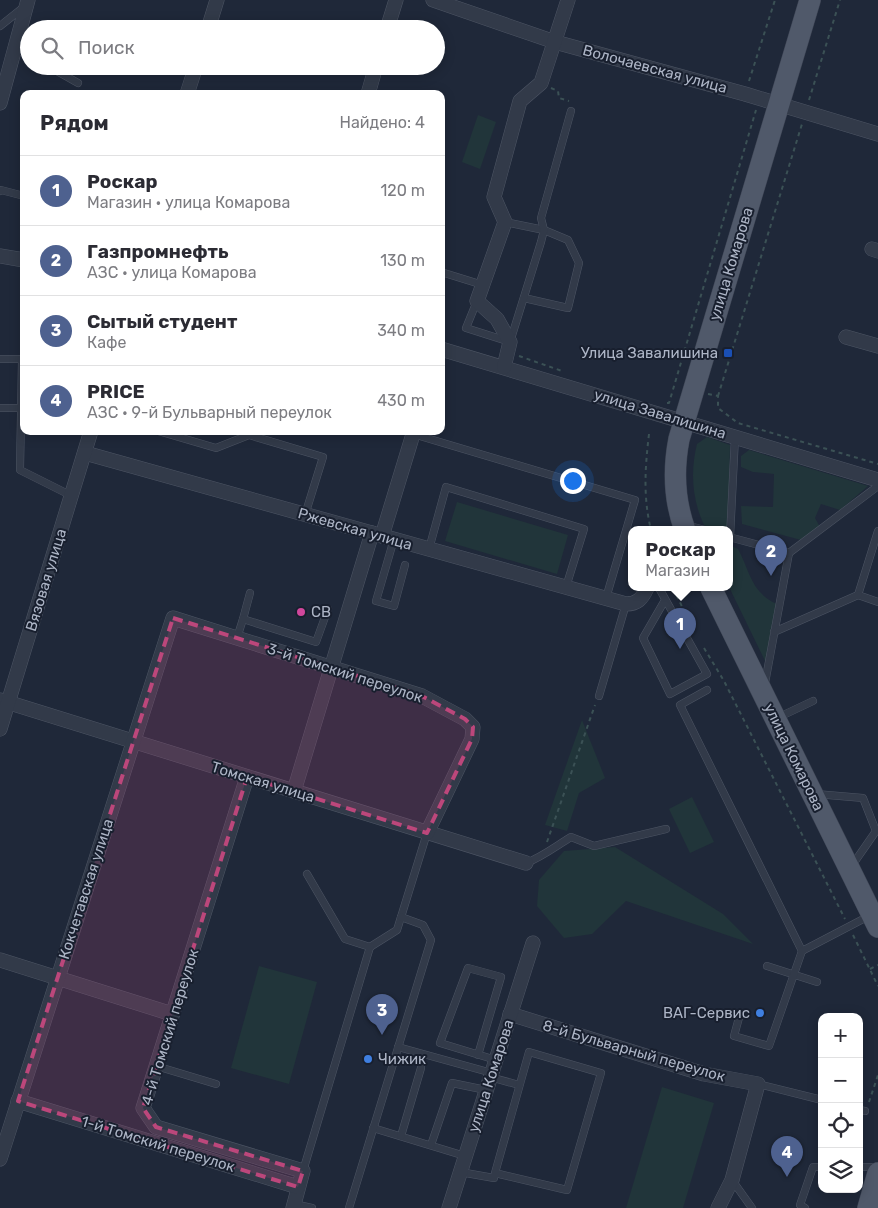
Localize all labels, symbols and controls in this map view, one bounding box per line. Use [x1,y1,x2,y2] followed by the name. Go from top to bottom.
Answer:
[20,20,445,75] search box
[38,34,66,62] icon: search
[78,36,135,59] text: Поиск
[581,41,729,97] street label: Волочаевская улица
[40,110,109,135] text: Рядом
[340,113,425,132] text: Найдено: 4
[87,170,157,193] text: Роскар
[52,181,60,200] text: 1
[380,181,425,200] text: 120 m
[87,193,290,212] text: Магазин · улица Комарова
[705,205,757,323] street label: улица Комарова
[87,240,229,263] text: Газпромнефть
[51,251,61,270] text: 2
[380,251,425,270] text: 130 m
[87,263,257,282] text: АЗС · улица Комарова
[87,310,237,333] text: Сытый студент
[51,321,61,340] text: 3
[377,321,425,340] text: 340 m
[87,333,127,352] text: Кафе
[581,344,718,362] place label: Улица Завалишина
[722,347,734,359] marker: Улица Завалишина
[87,380,145,403] text: PRICE
[592,385,728,443] street label: улица Завалишина
[51,391,61,410] text: 4
[377,391,425,410] text: 430 m
[87,403,332,422] text: АЗС · 9-й Бульварный переулок
[560,468,586,494] your location
[296,504,414,554] street label: Ржевская улица
[628,526,733,591] popup
[22,527,70,633] street label: Вязовая улица
[755,535,787,576] pin: 2
[645,538,716,561] text: Роскар
[645,561,710,580] text: Магазин
[311,603,331,621] place label: СВ
[295,606,307,618] marker: СВ
[664,608,696,649] pin: 1
[265,639,425,707] street label: 3-й Томский переулок
[760,700,828,814] street label: улица Комарова
[209,758,317,806] street label: Томская улица
[55,817,117,961] street label: Кокчетавская улица
[138,947,202,1107] street label: 4-й Томский переулок
[366,994,398,1035] pin: 3
[663,1004,750,1022] place label: ВАГ-Сервис
[754,1007,766,1019] marker: ВАГ-Сервис
[818,1013,863,1193] map controls
[818,1013,863,1058] button: +
[541,1016,727,1086] street label: 8-й Бульварный переулок
[464,1017,518,1135] street label: улица Комарова
[378,1050,426,1068] place label: Чижик
[362,1053,374,1065] marker: Чижик
[818,1058,863,1103] button: −
[818,1103,863,1148] button: locate
[79,1112,237,1176] street label: 1-й Томский переулок
[771,1136,803,1177] pin: 4
[818,1148,863,1193] button: layers

